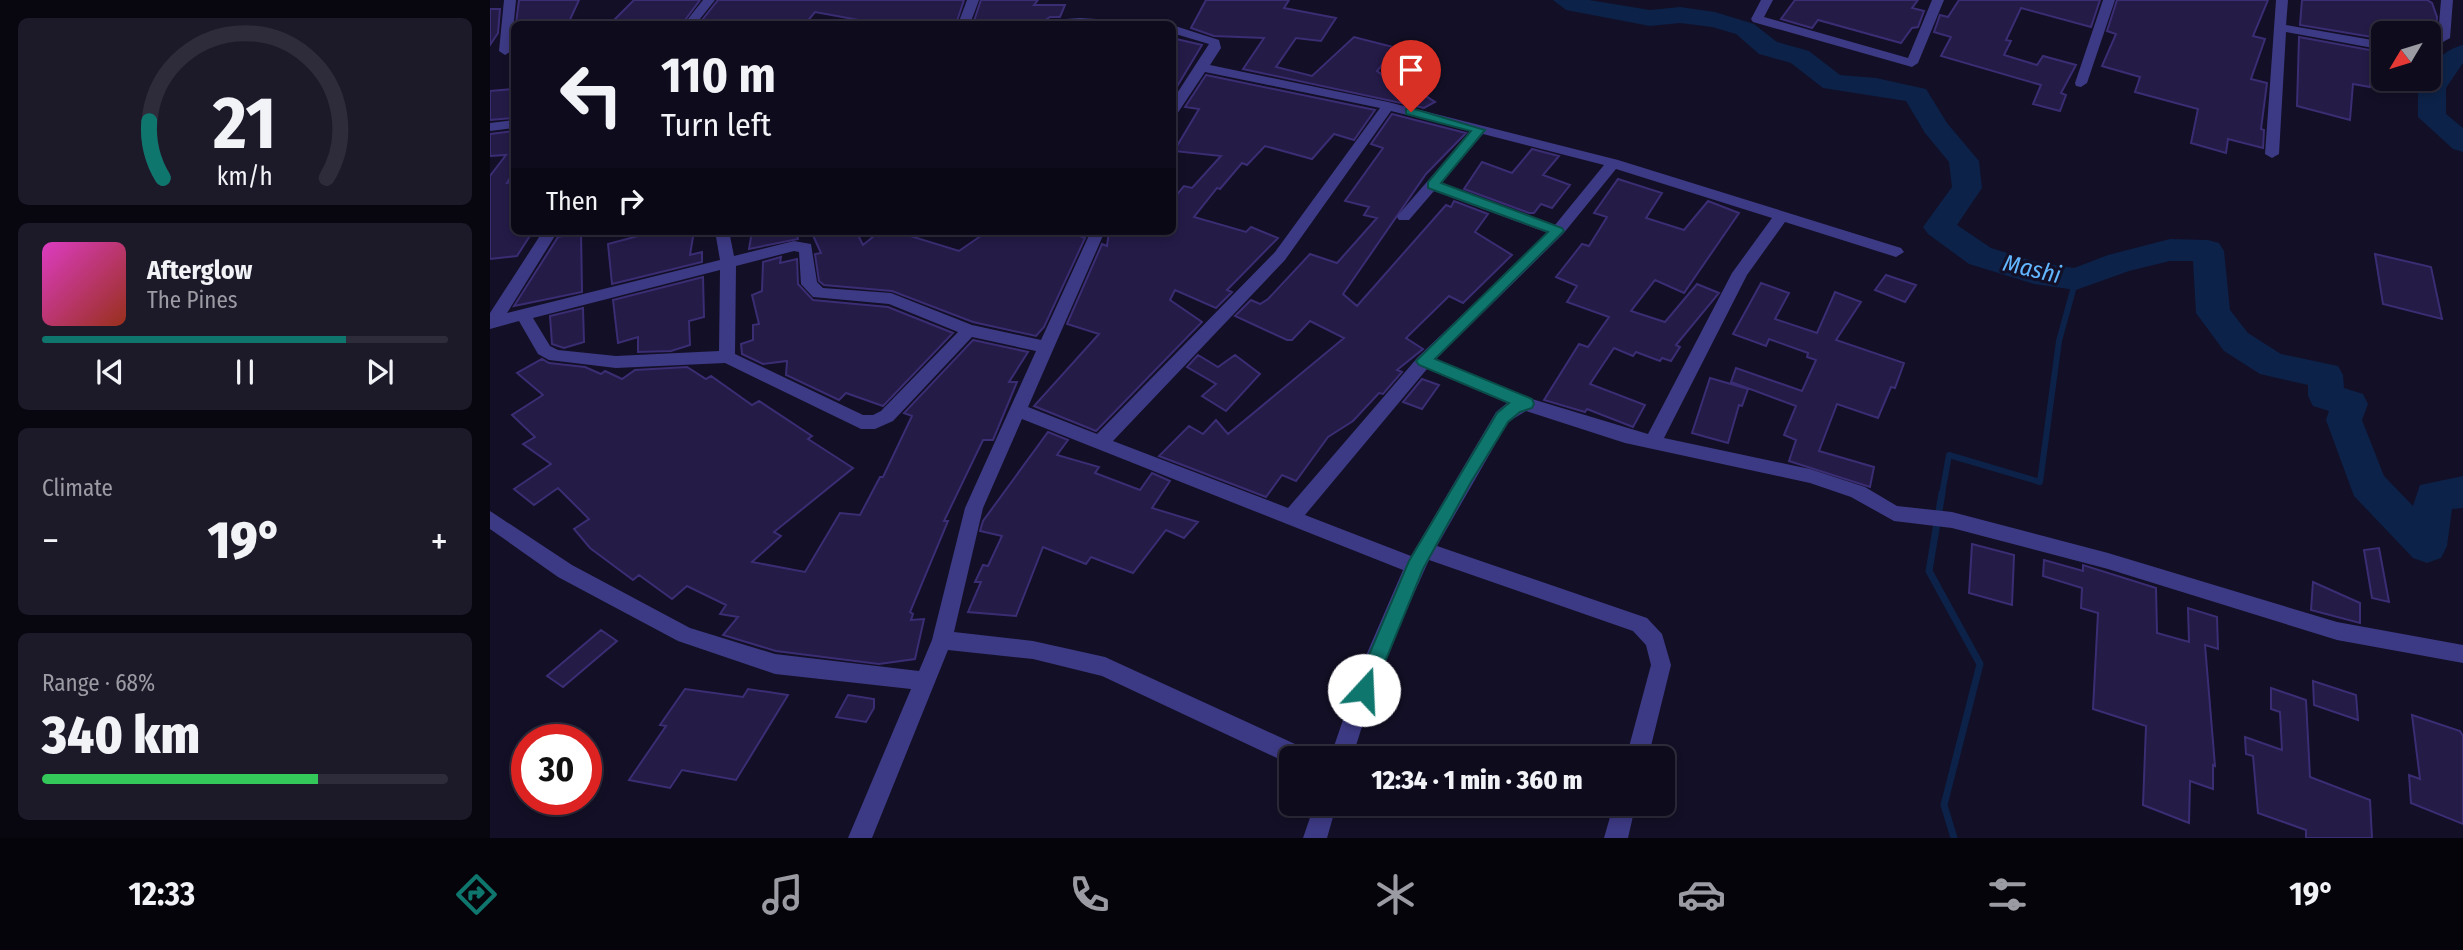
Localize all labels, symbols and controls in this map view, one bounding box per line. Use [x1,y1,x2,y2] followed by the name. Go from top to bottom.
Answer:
[2371,21,2441,91] north arrow
[2371,21,2441,91] map controls
[1381,40,1441,112] pin
[661,46,776,105] text: 110 m
[546,49,637,140] icon: left
[1392,51,1430,89] icon: arrive
[212,80,277,167] text: 21
[661,106,771,144] text: Turn left
[217,161,273,191] text: km/h
[612,182,650,220] icon: right
[546,186,598,217] text: Then
[2001,249,2063,289] water label: Mashi
[147,255,252,286] text: Afterglow
[147,286,238,314] text: The Pines
[91,353,129,391] icon: previous
[226,353,264,391] icon: pause
[361,353,399,391] icon: next
[42,474,113,502] text: Climate
[208,509,282,572] text: 19°
[42,518,59,564] text: −
[431,518,448,564] text: +
[1327,653,1401,727] position arrow
[42,669,155,697] text: Range · 68%
[42,704,200,767] text: 340 km
[511,724,602,815] speed limit sign: 30
[1371,765,1583,796] text: 12:34 · 1 min · 360 m
[452,870,501,919] icon: directions
[758,870,807,919] icon: music
[1065,870,1114,919] icon: phone
[1371,870,1420,919] icon: climate
[1677,870,1726,919] icon: car
[1983,870,2032,919] icon: filters
[129,875,195,913] text: 12:33
[2289,875,2334,913] text: 19°

